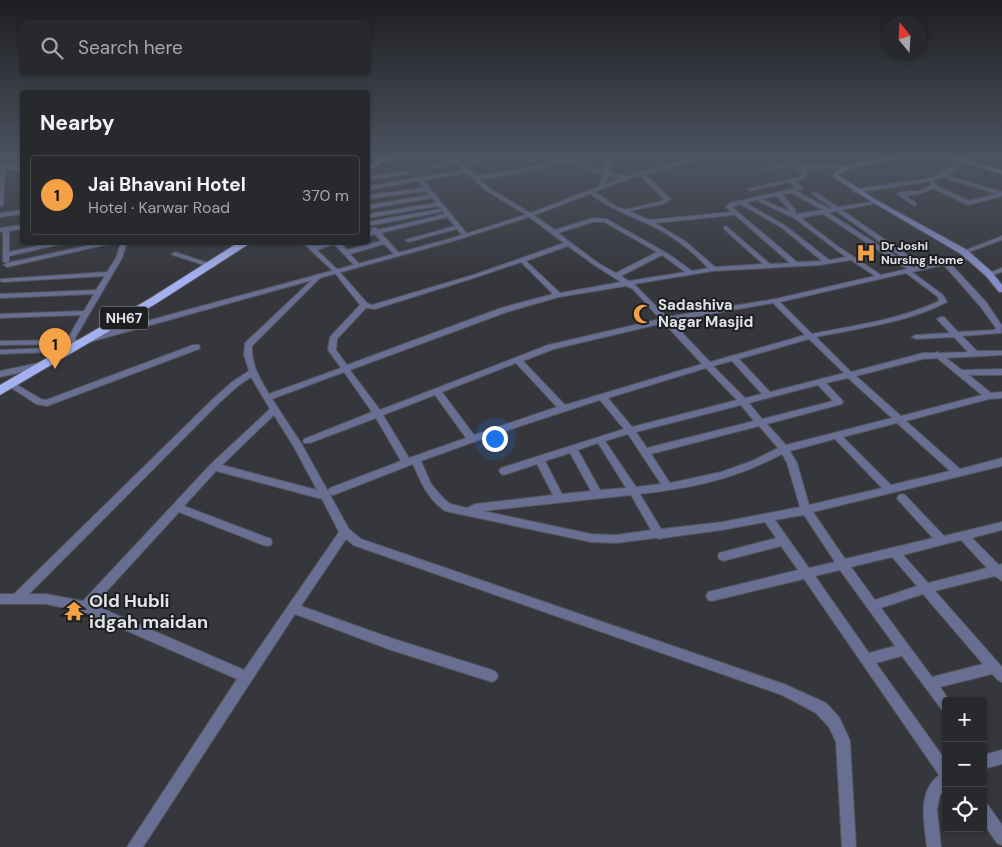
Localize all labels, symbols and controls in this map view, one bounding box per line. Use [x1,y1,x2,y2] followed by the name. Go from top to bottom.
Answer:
[882,15,927,60] north arrow
[20,20,370,75] search box
[38,34,66,62] icon: search
[78,35,183,60] text: Search here
[40,109,114,137] text: Nearby
[88,172,246,197] text: Jai Bhavani Hotel
[54,185,60,206] text: 1
[302,185,349,206] text: 370 m
[88,197,230,218] text: Hotel · Karwar Road
[881,238,964,268] place label: Dr Joshi Nursing Home
[855,242,877,264] hospital icon: Dr Joshi Nursing Home
[658,295,753,332] place label: Sadashiva Nagar Masjid
[632,303,654,325] mosque icon: Sadashiva Nagar Masjid
[100,306,148,330] road number: NH67
[39,328,71,369] pin: 1
[482,426,508,452] your location
[89,589,208,634] place label: Old Hubli idgah maidan
[63,600,85,622] temple icon: Old Hubli idgah maidan
[942,697,987,832] map controls
[942,697,987,742] button: +
[942,742,987,787] button: −
[942,787,987,832] button: locate

